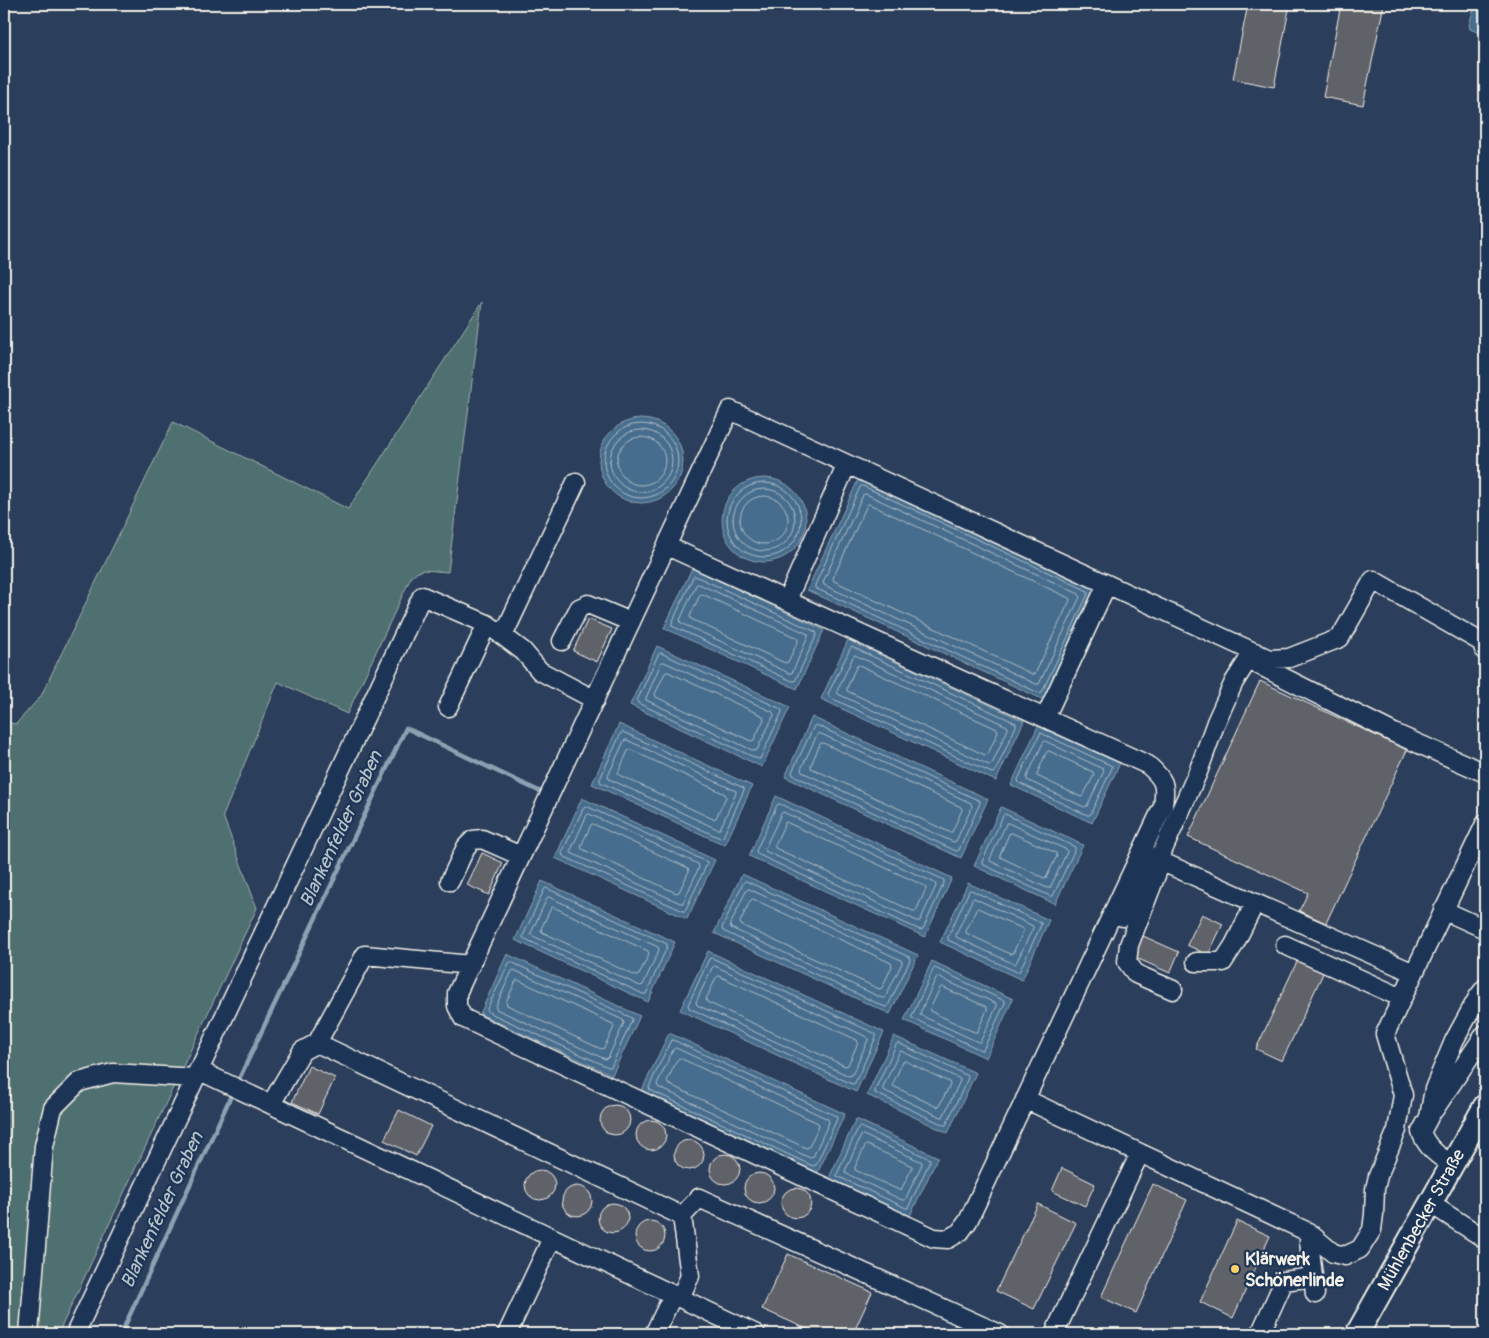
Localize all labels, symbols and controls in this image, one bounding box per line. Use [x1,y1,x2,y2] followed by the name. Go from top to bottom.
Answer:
[294,746,388,911] water label: Blankenfelder Graben
[115,1127,209,1292] water label: Blankenfelder Graben
[1372,1145,1470,1295] street label: Mühlenbecker Straße
[1245,1248,1345,1292] place label: Klärwerk Schönerlinde
[1229,1263,1241,1275] marker: Klärwerk Schönerlinde

